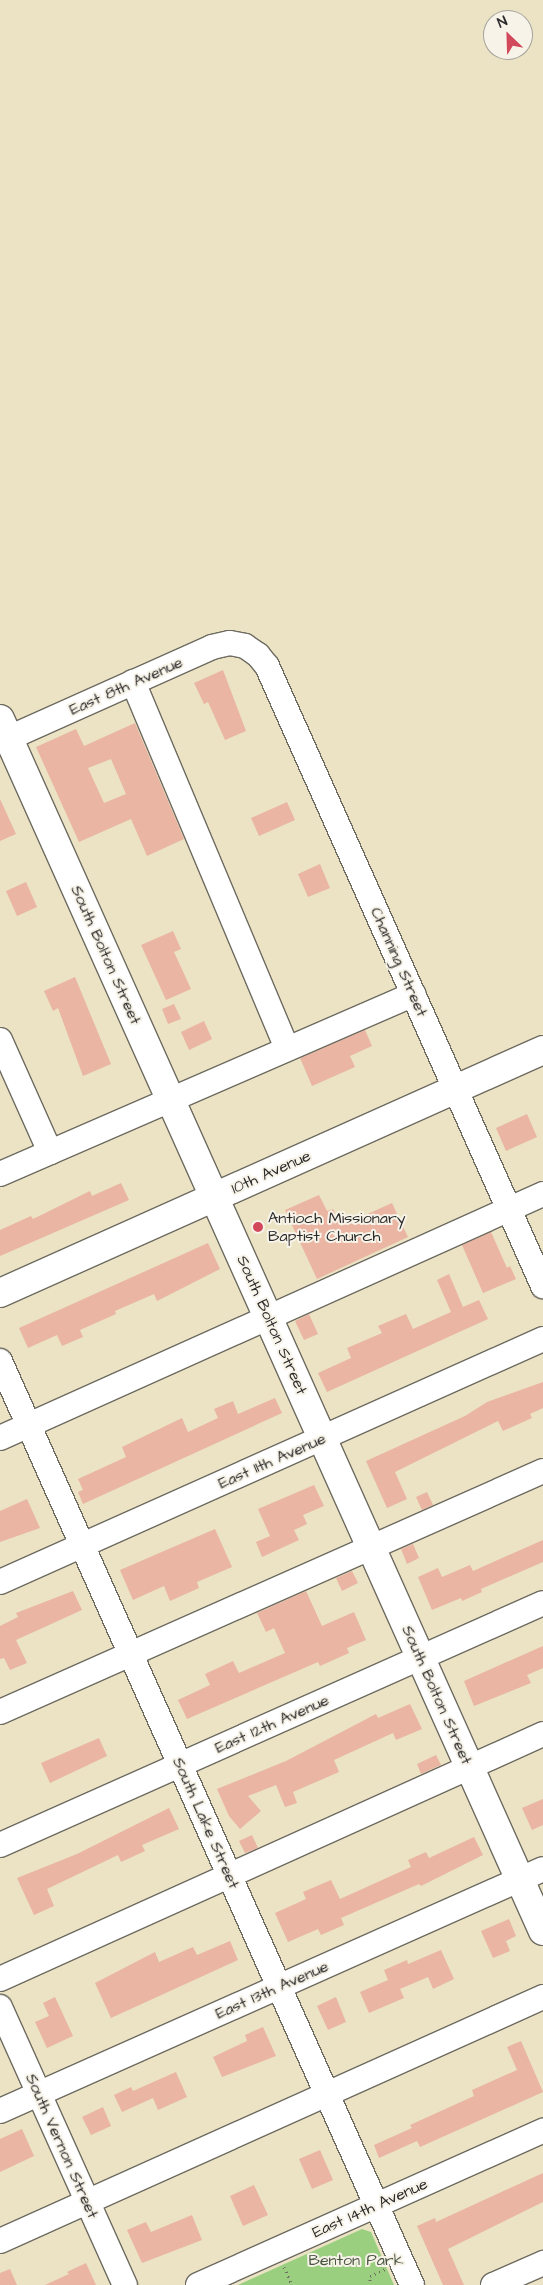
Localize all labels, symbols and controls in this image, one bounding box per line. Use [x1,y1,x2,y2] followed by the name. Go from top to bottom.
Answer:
[483,10,533,60] north arrow
[494,11,510,33] text: N
[67,652,185,720] street label: East 8th Avenue
[67,882,145,1028] street label: South Bolton Street
[366,904,432,1020] street label: Channing Street
[228,1146,314,1198] street label: 10th Avenue
[268,1208,405,1246] place label: Antioch Missionary Baptist Church
[252,1221,264,1233] marker: Antioch Missionary Baptist Church
[233,1252,311,1398] street label: South Bolton Street
[215,1429,329,1493] street label: East 11th Avenue
[398,1622,476,1768] street label: South Bolton Street
[212,1690,332,1758] street label: East 12th Avenue
[168,1754,244,1892] street label: South Lake Street
[213,1957,331,2023] street label: East 13th Avenue
[21,2071,103,2221] street label: South Vernon Street
[309,2174,431,2242] street label: East 14th Avenue
[309,2250,403,2270] park label: Benton Park

